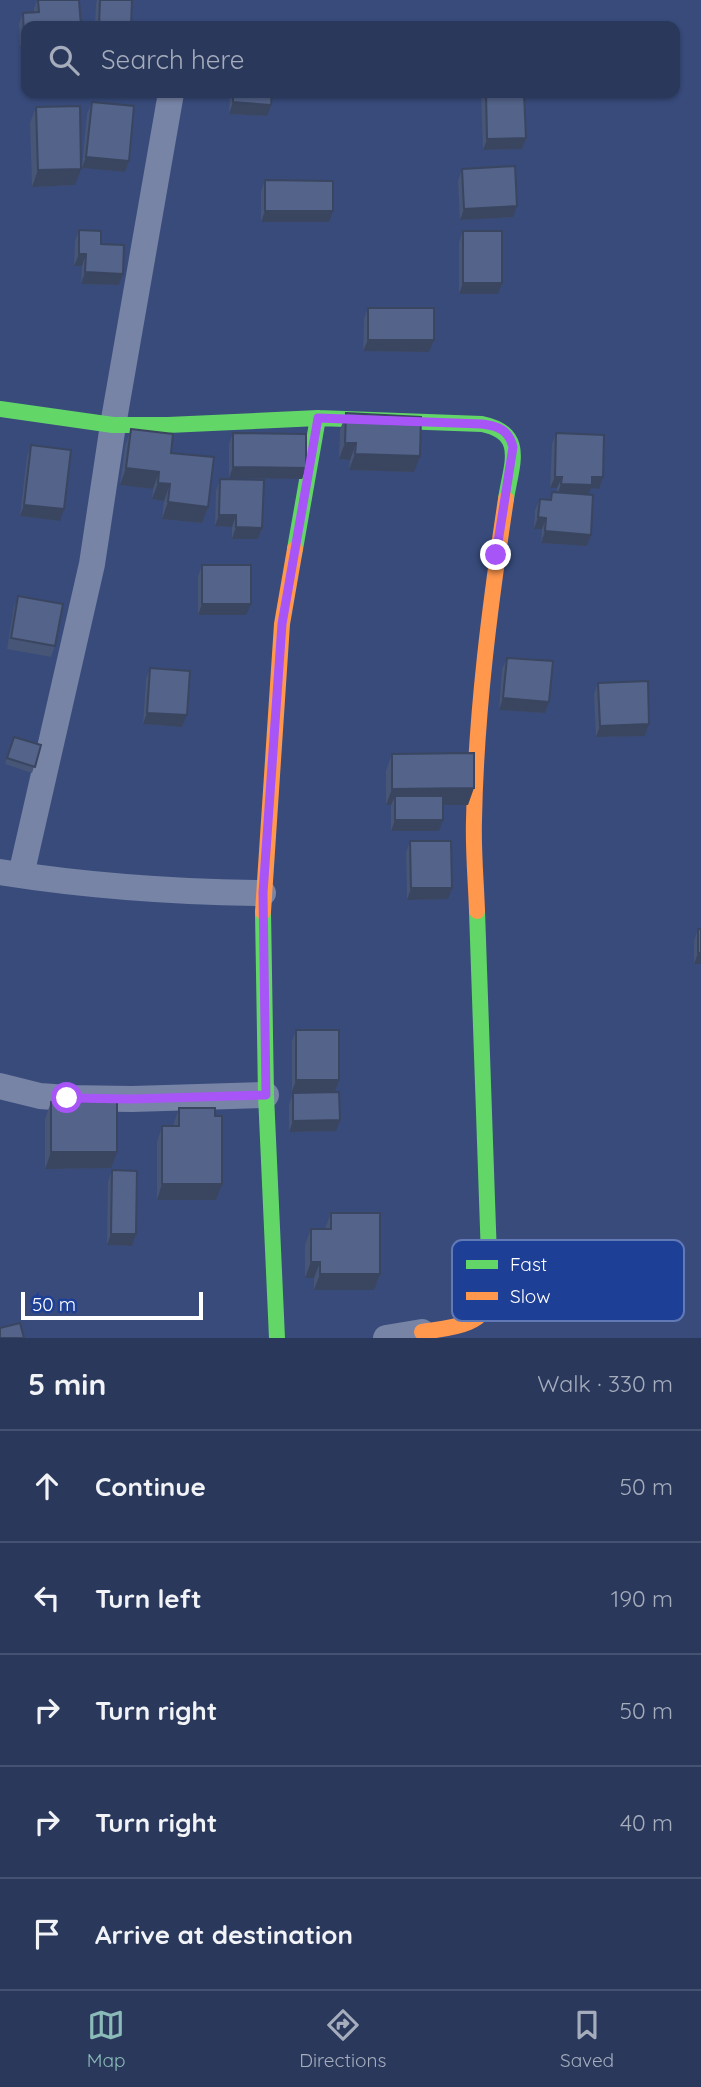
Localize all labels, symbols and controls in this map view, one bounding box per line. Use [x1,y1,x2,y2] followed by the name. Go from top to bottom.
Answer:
[21,21,680,98] search box
[45,41,83,79] icon: search
[101,43,245,76] text: Search here
[480,539,511,570] route end
[51,1082,82,1113] route start
[452,1240,684,1321] legend
[510,1252,547,1276] text: Fast
[510,1284,551,1308] text: Slow
[21,1289,203,1321] scale bar
[32,1292,76,1316] text: 50 m
[28,1365,106,1403] text: 5 min
[537,1369,673,1398] text: Walk · 330 m
[28,1467,66,1505] icon: ahead
[95,1470,206,1503] text: Continue
[620,1472,673,1501] text: 50 m
[28,1579,66,1617] icon: left
[95,1582,202,1615] text: Turn left
[611,1584,673,1613] text: 190 m
[28,1691,66,1729] icon: right
[95,1694,217,1727] text: Turn right
[620,1696,673,1725] text: 50 m
[28,1803,66,1841] icon: right
[95,1806,217,1839] text: Turn right
[620,1808,673,1837] text: 40 m
[28,1915,66,1953] icon: arrive
[95,1918,353,1951] text: Arrive at destination
[87,2006,126,2072] tab: Map
[299,2006,386,2072] tab: Directions
[560,2006,614,2072] tab: Saved

